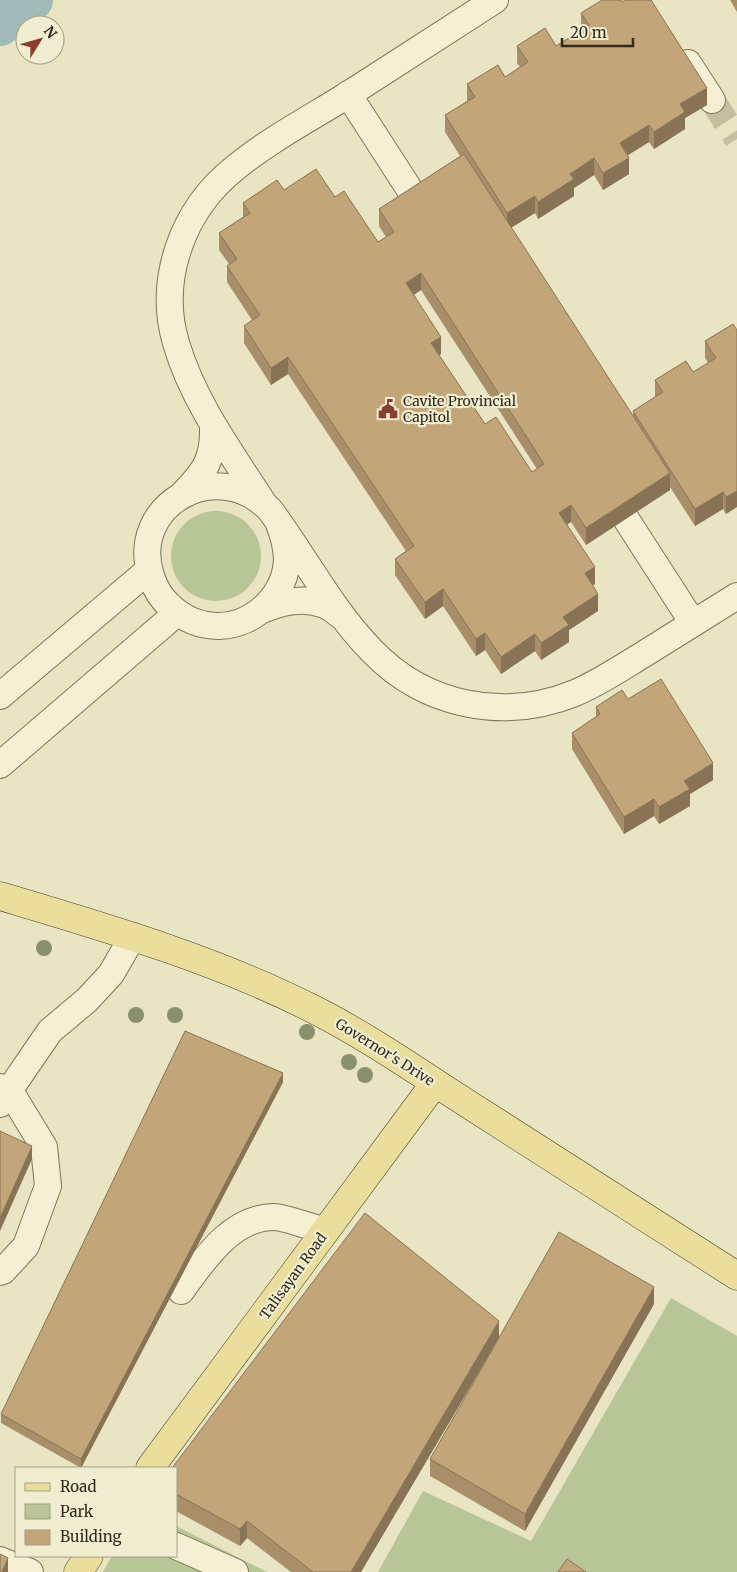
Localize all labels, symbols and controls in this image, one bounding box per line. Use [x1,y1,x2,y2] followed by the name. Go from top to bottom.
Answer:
[15,15,65,65] north arrow
[562,15,633,47] scale bar
[40,22,61,42] text: N
[570,23,607,42] text: 20 m
[403,392,517,426] place label: Cavite Provincial Capitol
[377,398,399,420] public building icon: Cavite Provincial Capitol
[332,1014,438,1090] street label: Governor's Drive
[256,1229,331,1323] street label: Talisayan Road
[15,1467,178,1557] legend
[60,1477,96,1496] text: Road
[60,1502,94,1521] text: Park
[60,1527,122,1546] text: Building

